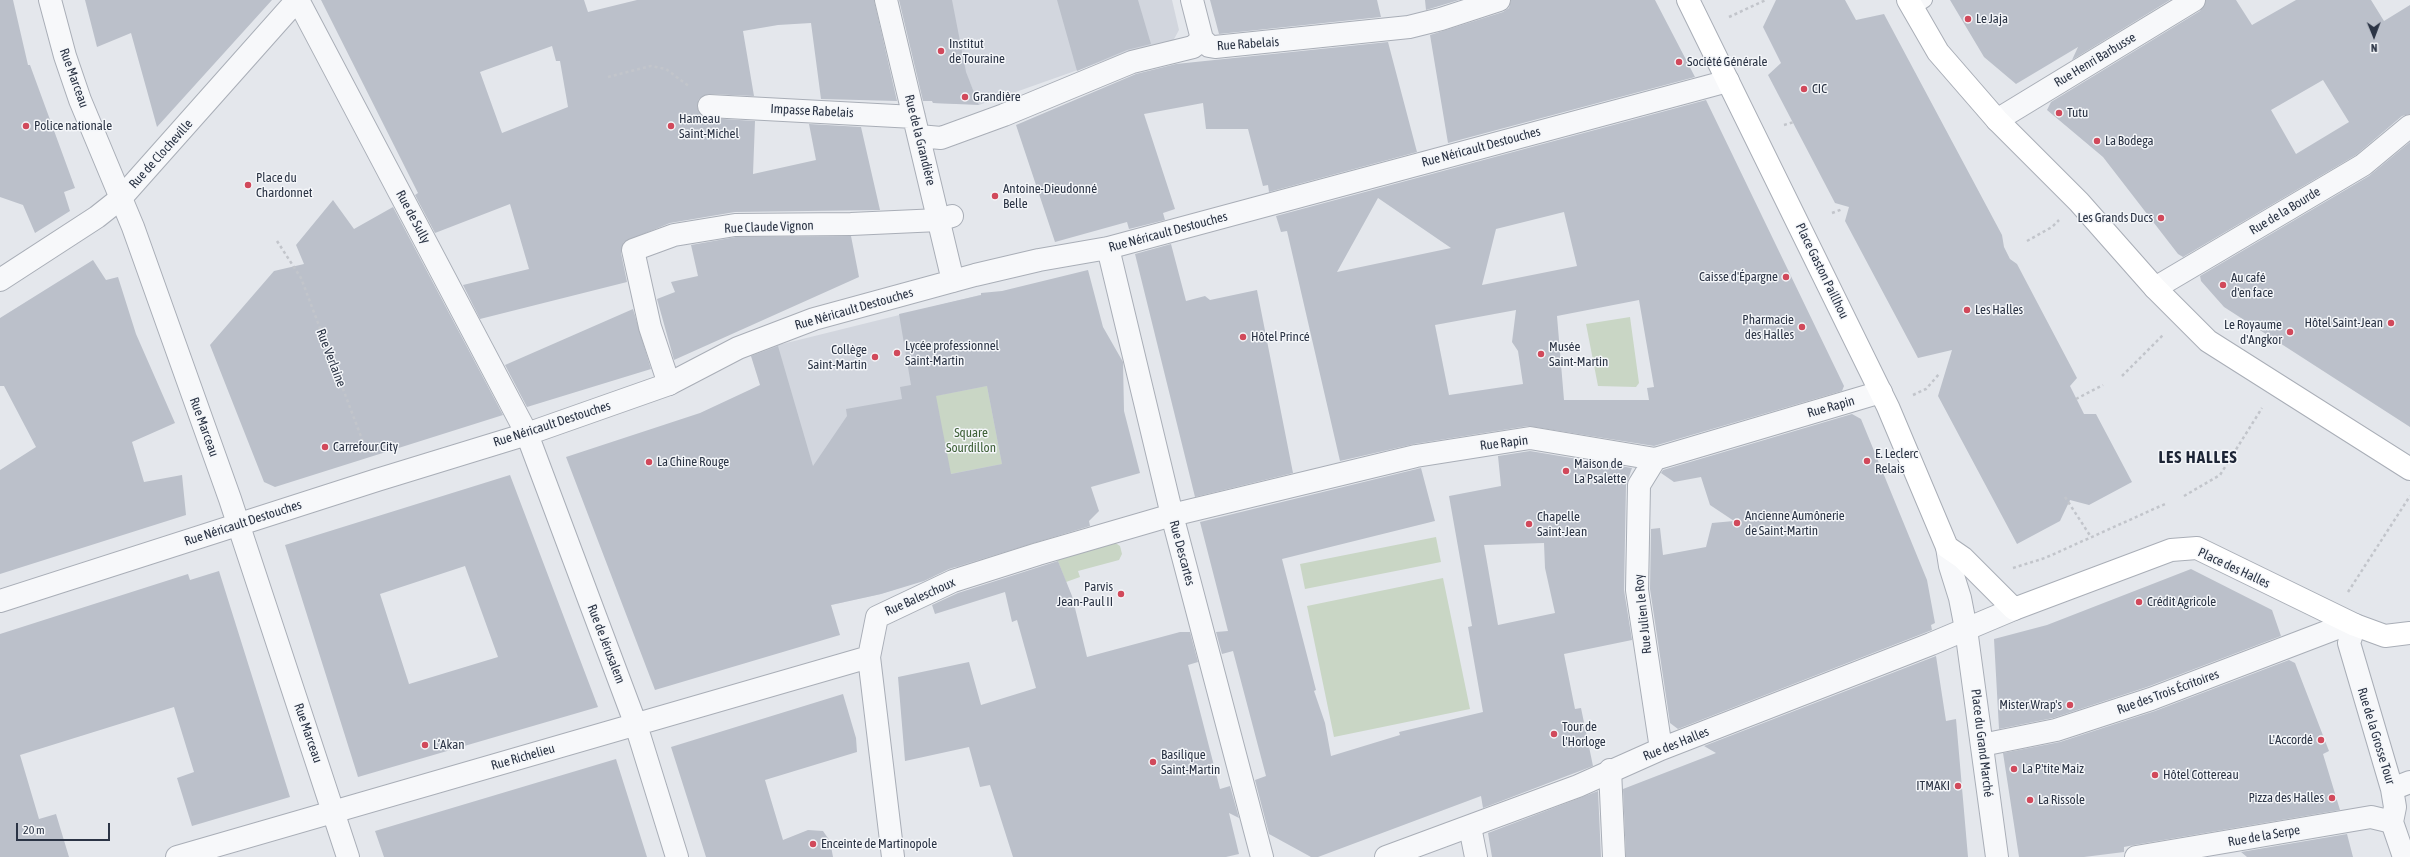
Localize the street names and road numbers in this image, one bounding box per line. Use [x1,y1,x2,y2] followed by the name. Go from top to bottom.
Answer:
[2051,30,2139,90] street label: Rue Henri Barbusse
[1216,34,1280,54] street label: Rue Rabelais
[56,46,92,110] street label: Rue Marceau
[901,93,939,187] street label: Rue de la Grandière
[770,101,854,121] street label: Impasse Rabelais
[126,116,196,192] street label: Rue de Clocheville
[1420,124,1542,170] street label: Rue Néricault Destouches
[2247,184,2323,238] street label: Rue de la Bourde
[392,188,434,246] street label: Rue de Sully
[1107,209,1229,255] street label: Rue Néricault Destouches
[724,218,814,236] street label: Rue Claude Vignon
[1792,221,1852,321] street label: Place Gaston Paillhou
[793,285,915,333] street label: Rue Néricault Destouches
[313,327,349,389] street label: Rue Verlaine
[1806,393,1856,421] street label: Rue Rapin
[186,395,222,459] street label: Rue Marceau
[491,398,613,450] street label: Rue Néricault Destouches
[1479,432,1529,454] street label: Rue Rapin
[182,497,304,549] street label: Rue Néricault Destouches
[1166,519,1198,587] street label: Rue Descartes
[2196,545,2272,591] street label: Place des Halles
[1631,573,1655,655] street label: Rue Julien le Roy
[882,575,958,619] street label: Rue Baleschoux
[584,602,628,686] street label: Rue de Jérusalem
[2115,666,2221,718] street label: Rue des Trois Écritoires
[2354,686,2398,786] street label: Rue de la Grosse Tour
[1968,688,1996,798] street label: Place du Grand Marché
[291,701,325,765] street label: Rue Marceau
[1641,724,1711,764] street label: Rue des Halles
[489,740,557,774] street label: Rue Richelieu
[2227,822,2301,850] street label: Rue de la Serpe

